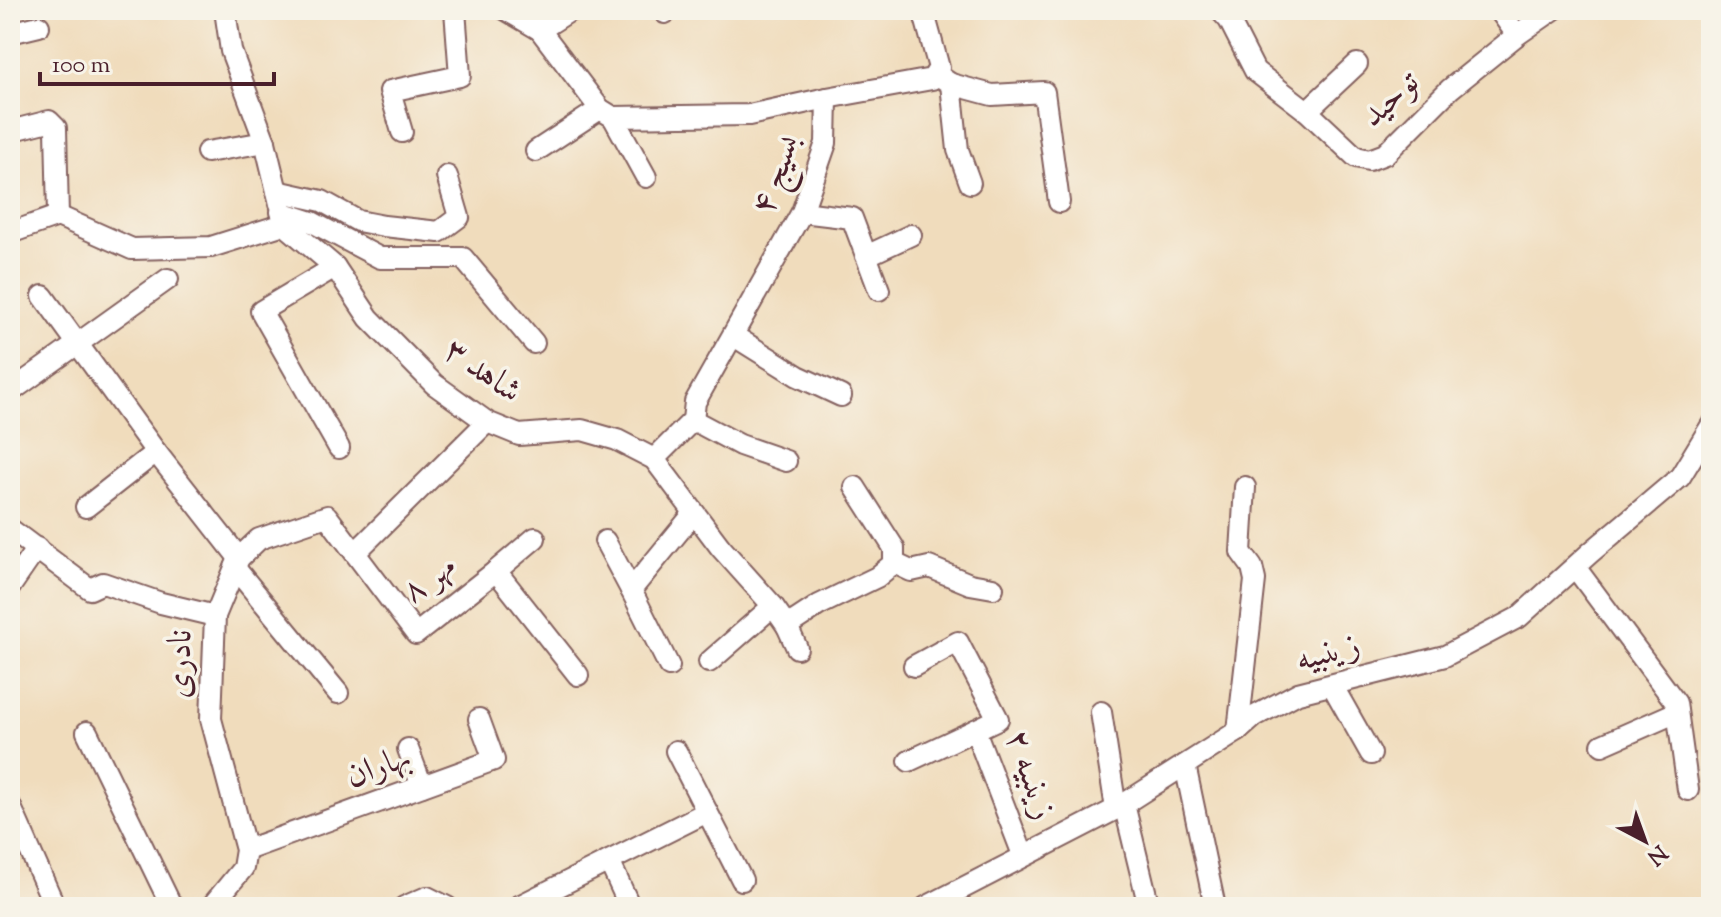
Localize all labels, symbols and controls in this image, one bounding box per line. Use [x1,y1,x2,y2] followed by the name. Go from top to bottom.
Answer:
[40,36,274,86] scale bar
[52,49,110,83] text: 100 m
[1351,60,1432,140] street label: توحید
[740,128,817,223] street label: بسیج ۴
[433,327,531,417] street label: شاهد ۳
[393,543,467,616] street label: مهر ۸
[1290,622,1366,686] street label: زینبیه
[155,629,207,699] street label: نادری
[991,724,1067,826] street label: زینبیه ۲
[340,734,418,802] street label: بهاران
[1605,801,1685,881] north arrow
[1639,836,1673,872] text: N

